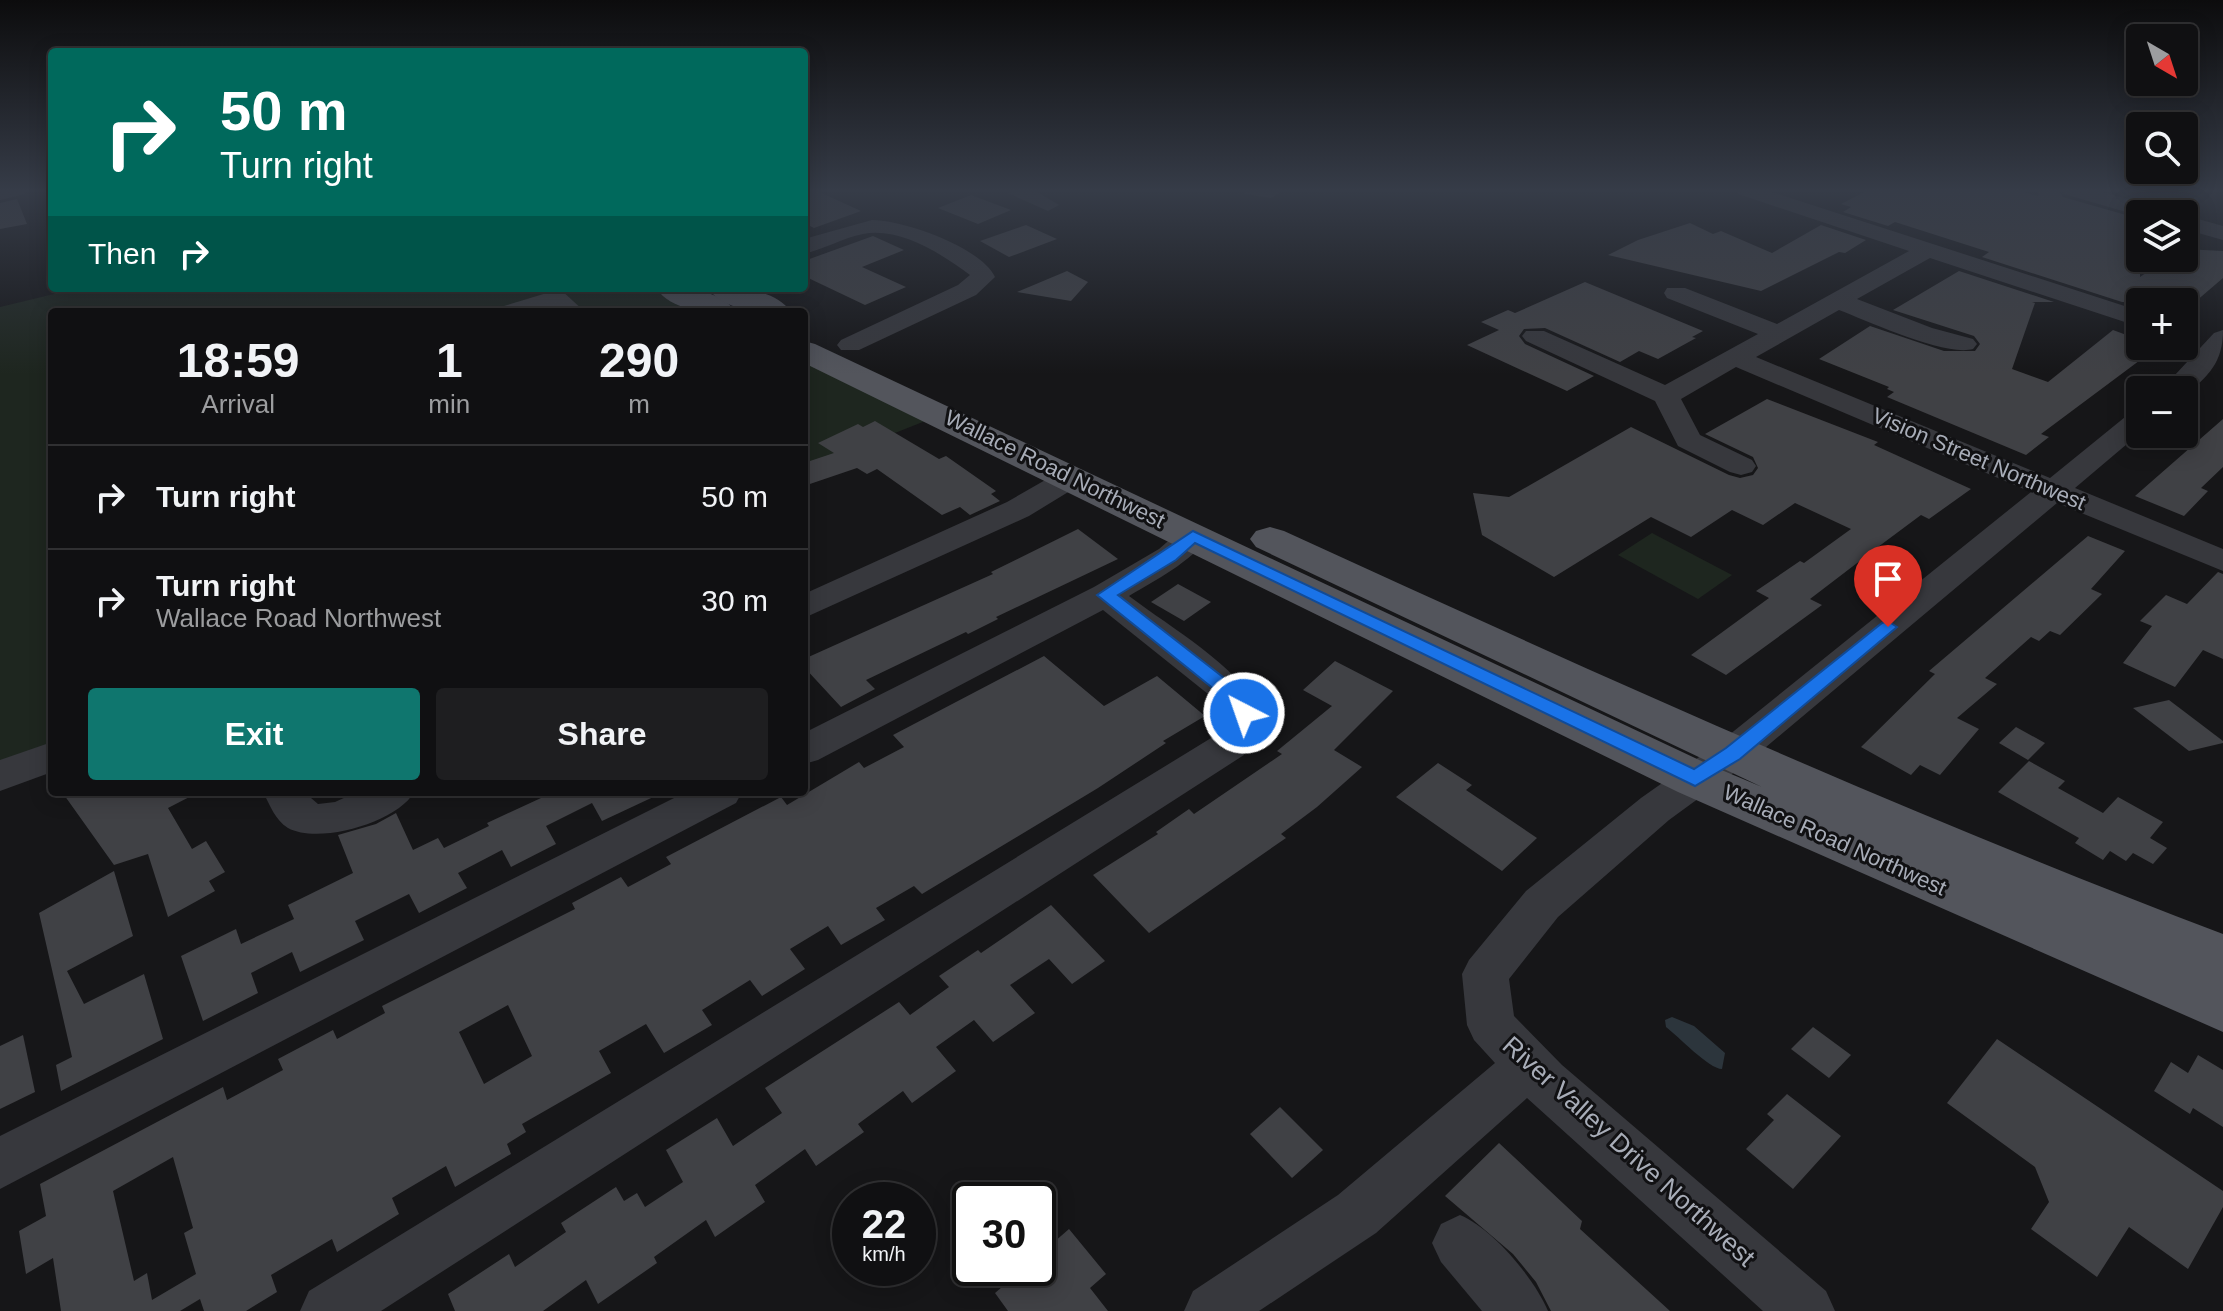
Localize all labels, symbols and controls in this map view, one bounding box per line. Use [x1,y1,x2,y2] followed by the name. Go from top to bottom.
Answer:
[2126,24,2198,96] north arrow
[2126,24,2198,448] map controls
[220,79,348,142] text: 50 m
[88,80,192,184] icon: right
[2126,112,2198,184] button: search
[220,145,373,186] text: Turn right
[2126,200,2198,272] button: layers
[172,232,216,276] icon: right
[88,237,156,270] text: Then
[2126,288,2198,360] button: +
[177,334,300,387] text: 18:59
[436,334,463,387] text: 1
[599,334,679,387] text: 290
[2126,376,2198,448] button: −
[201,389,275,419] text: Arrival
[428,389,470,419] text: min
[628,389,650,419] text: m
[1868,403,2090,515] street label: Vision Street Northwest
[941,405,1169,533] street label: Wallace Road Northwest
[88,475,132,519] icon: right
[156,480,295,513] text: Turn right
[701,480,768,513] text: 50 m
[1854,545,1922,627] pin
[1866,557,1910,601] icon: arrive
[156,569,295,602] text: Turn right
[88,579,132,623] icon: right
[701,584,768,617] text: 30 m
[156,603,441,633] text: Wallace Road Northwest
[1202,671,1286,755] position arrow
[88,688,420,780] button: Exit
[436,688,768,780] button: Share
[1720,780,1950,900] street label: Wallace Road Northwest
[1497,1030,1762,1273] street label: River Valley Drive Northwest
[952,1182,1056,1286] speed limit sign: 30
[862,1202,906,1246] text: 22
[862,1243,906,1265] text: km/h

